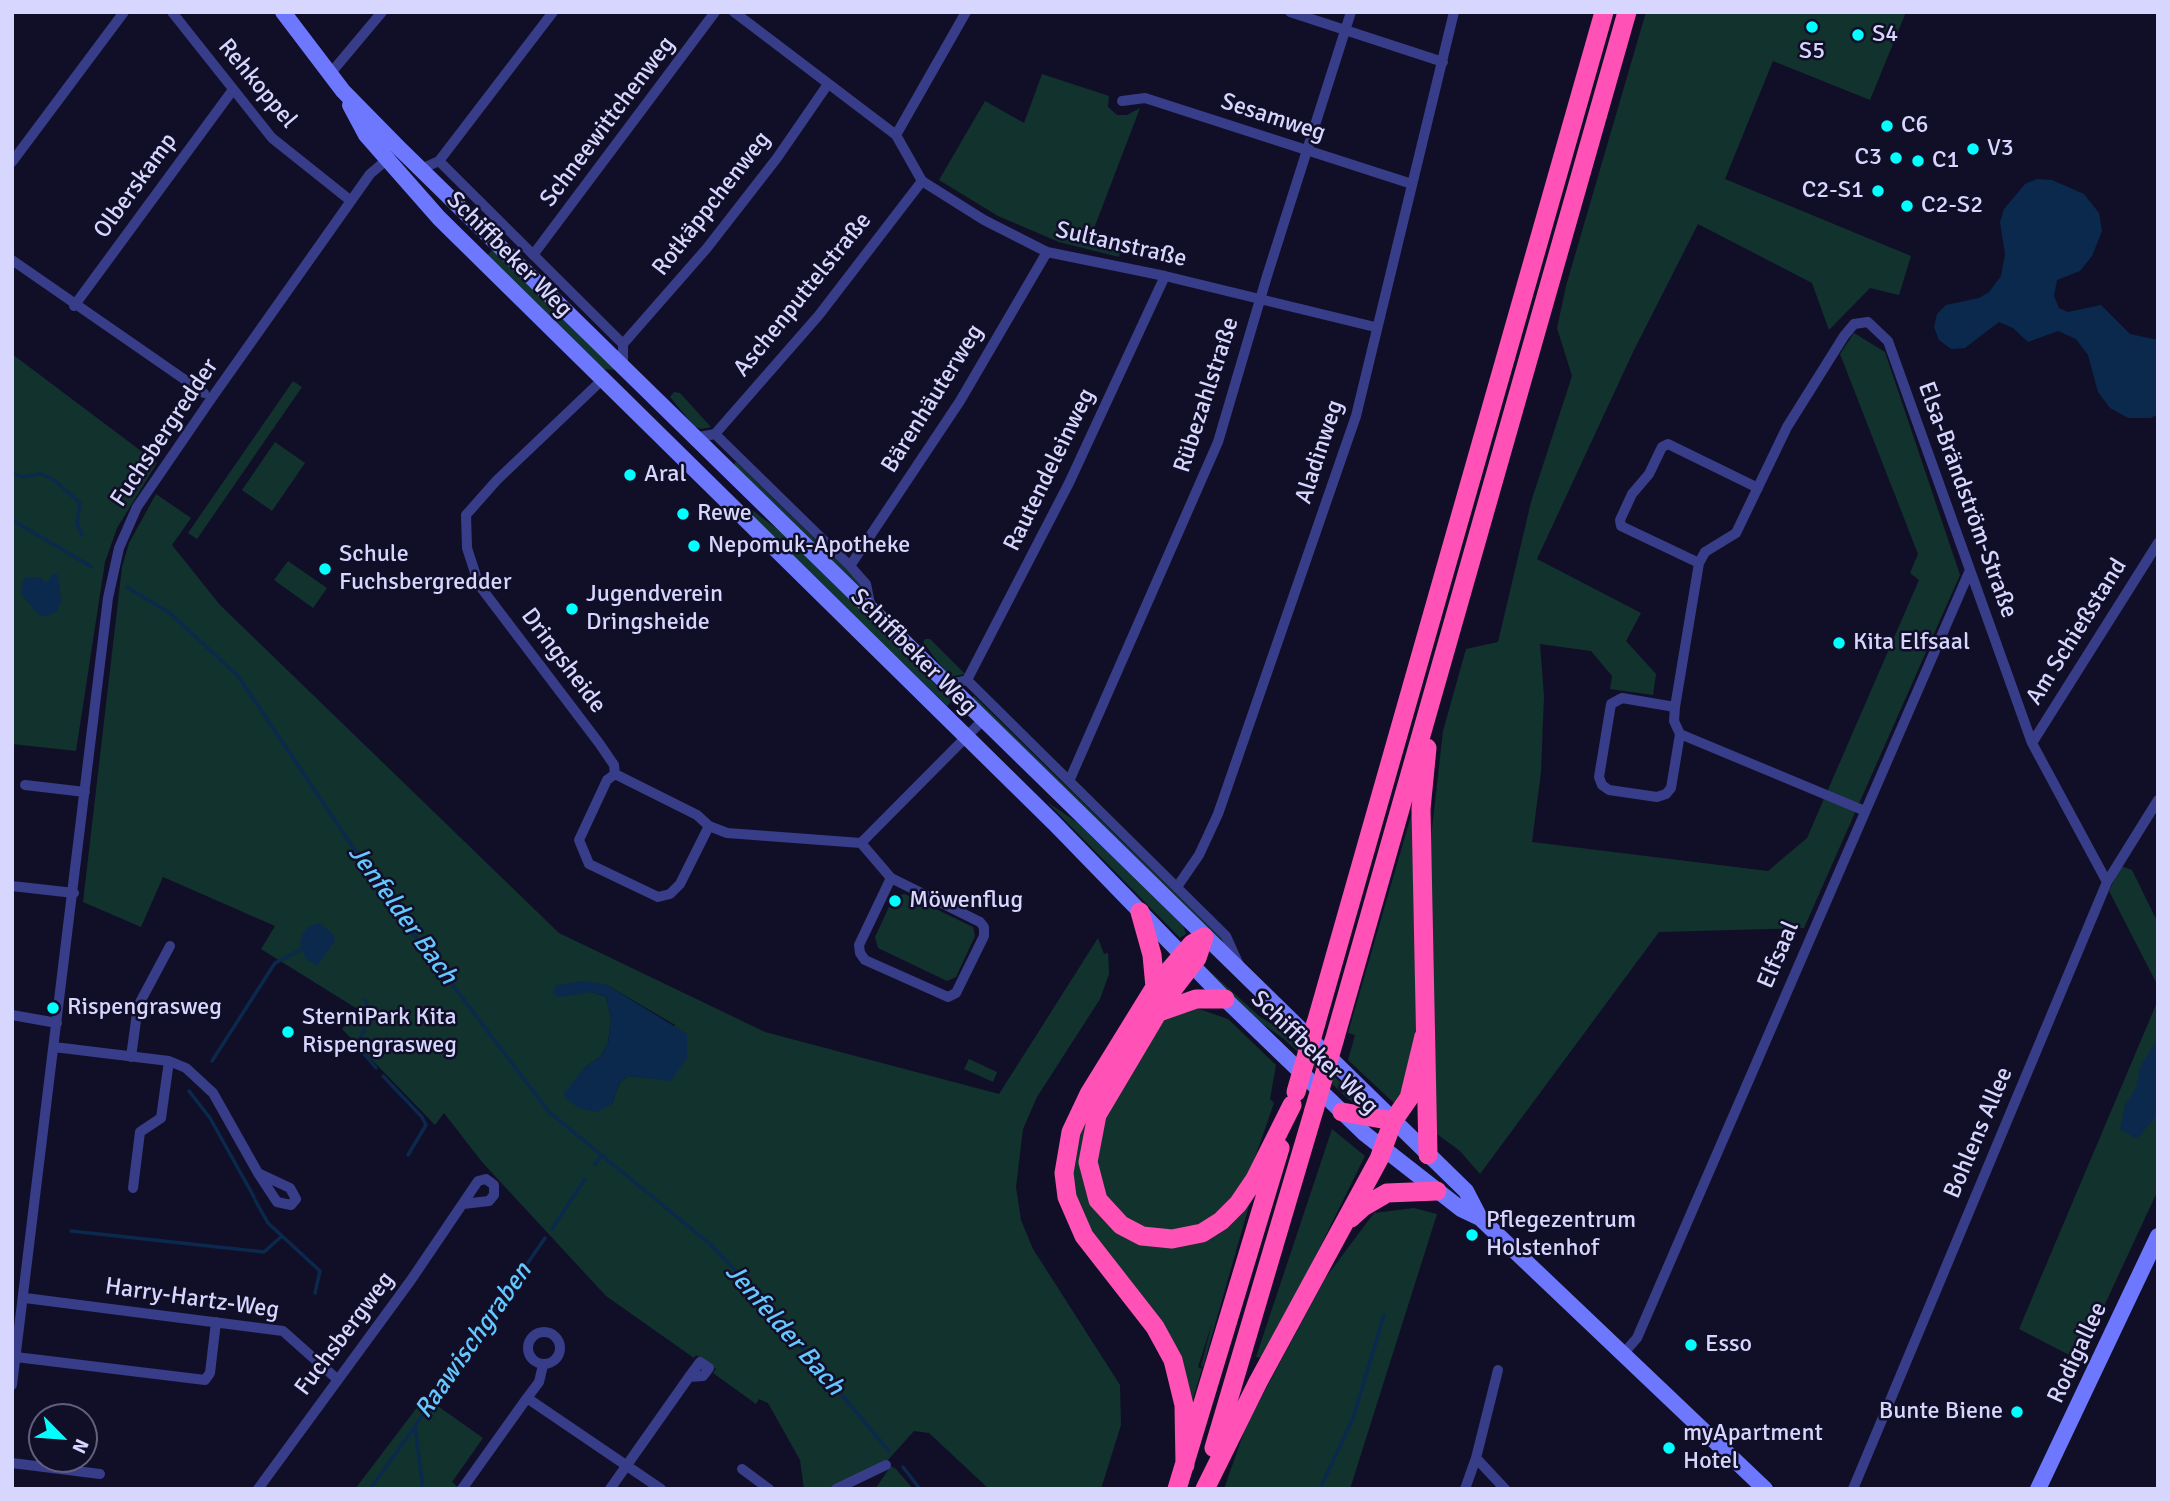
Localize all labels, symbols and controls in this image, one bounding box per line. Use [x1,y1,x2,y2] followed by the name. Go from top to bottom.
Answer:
[1804,19,1820,35] marker: S5
[1872,21,1898,49] place label: S4
[1850,27,1866,43] marker: S4
[535,31,681,213] street label: Schneewittchenweg
[211,33,303,135] street label: Rehkoppel
[1799,38,1825,66] place label: S5
[1217,88,1329,148] street label: Sesamweg
[1901,112,1928,140] place label: C6
[1879,118,1895,134] marker: C6
[647,126,777,282] street label: Rotkäppchenweg
[88,128,184,244] street label: Olberskamp
[1987,135,2014,163] place label: V3
[1965,141,1981,157] marker: V3
[1855,144,1882,172] place label: C3
[1932,147,1959,175] place label: C1
[1888,150,1904,166] marker: C3
[1910,153,1926,169] marker: C1
[1802,177,1864,205] place label: C2-S1
[1870,183,1886,199] marker: C2-S1
[440,186,578,324] street label: Schiffbeker Weg
[1921,192,1983,220] place label: C2-S2
[1899,198,1915,214] marker: C2-S2
[728,207,878,383] street label: Aschenputtelstraße
[1053,216,1189,274] street label: Sultanstraße
[1168,314,1246,476] street label: Rübezahlstraße
[876,319,990,479] street label: Bärenhäuterweg
[105,353,225,513] street label: Fuchsbergredder
[1911,378,2023,622] street label: Elsa-Brändström-Straße
[998,384,1102,556] street label: Rautendeleinweg
[1290,397,1350,507] street label: Aladinweg
[644,461,687,489] place label: Aral
[622,467,638,483] marker: Aral
[697,500,752,528] place label: Rewe
[675,506,691,522] marker: Rewe
[708,532,910,560] place label: Nepomuk-Apotheke
[686,538,702,554] marker: Nepomuk-Apotheke
[339,541,511,597] place label: Schule Fuchsbergredder
[2020,553,2134,711] street label: Am Schießstand
[317,561,333,577] marker: Schule Fuchsbergredder
[586,581,723,637] place label: Jugendverein Dringsheide
[844,583,982,721] street label: Schiffbeker Weg
[564,601,580,617] marker: Jugendverein Dringsheide
[514,603,612,719] street label: Dringsheide
[1853,629,1970,657] place label: Kita Elfsaal
[1831,635,1847,651] marker: Kita Elfsaal
[341,839,463,991] water label: Jenfelder Bach
[909,887,1023,915] place label: Möwenflug
[887,893,903,909] marker: Möwenflug
[1752,917,1806,993] street label: Elfsaal
[1244,985,1384,1121] street label: Schiffbeker Weg
[67,994,222,1022] place label: Rispengrasweg
[45,1000,61,1016] marker: Rispengrasweg
[302,1004,457,1060] place label: SterniPark Kita Rispengrasweg
[280,1024,296,1040] marker: SterniPark Kita Rispengrasweg
[1938,1063,2020,1203] street label: Bohlens Allee
[1486,1207,1636,1263] place label: Pflegezentrum Holstenhof
[1464,1227,1480,1243] marker: Pflegezentrum Holstenhof
[409,1257,539,1425] water label: Raawischgraben
[718,1257,850,1403] water label: Jenfelder Bach
[289,1266,401,1402] street label: Fuchsbergweg
[103,1273,281,1325] street label: Harry-Hartz-Weg
[2042,1298,2114,1408] street label: Rodigallee
[1705,1331,1752,1359] place label: Esso
[1683,1337,1699,1353] marker: Esso
[1879,1398,2003,1426] place label: Bunte Biene
[28,1403,98,1473] north arrow
[2009,1404,2025,1420] marker: Bunte Biene
[1683,1420,1823,1476] place label: myApartment Hotel
[67,1435,94,1457] text: N
[1661,1440,1677,1456] marker: myApartment Hotel

